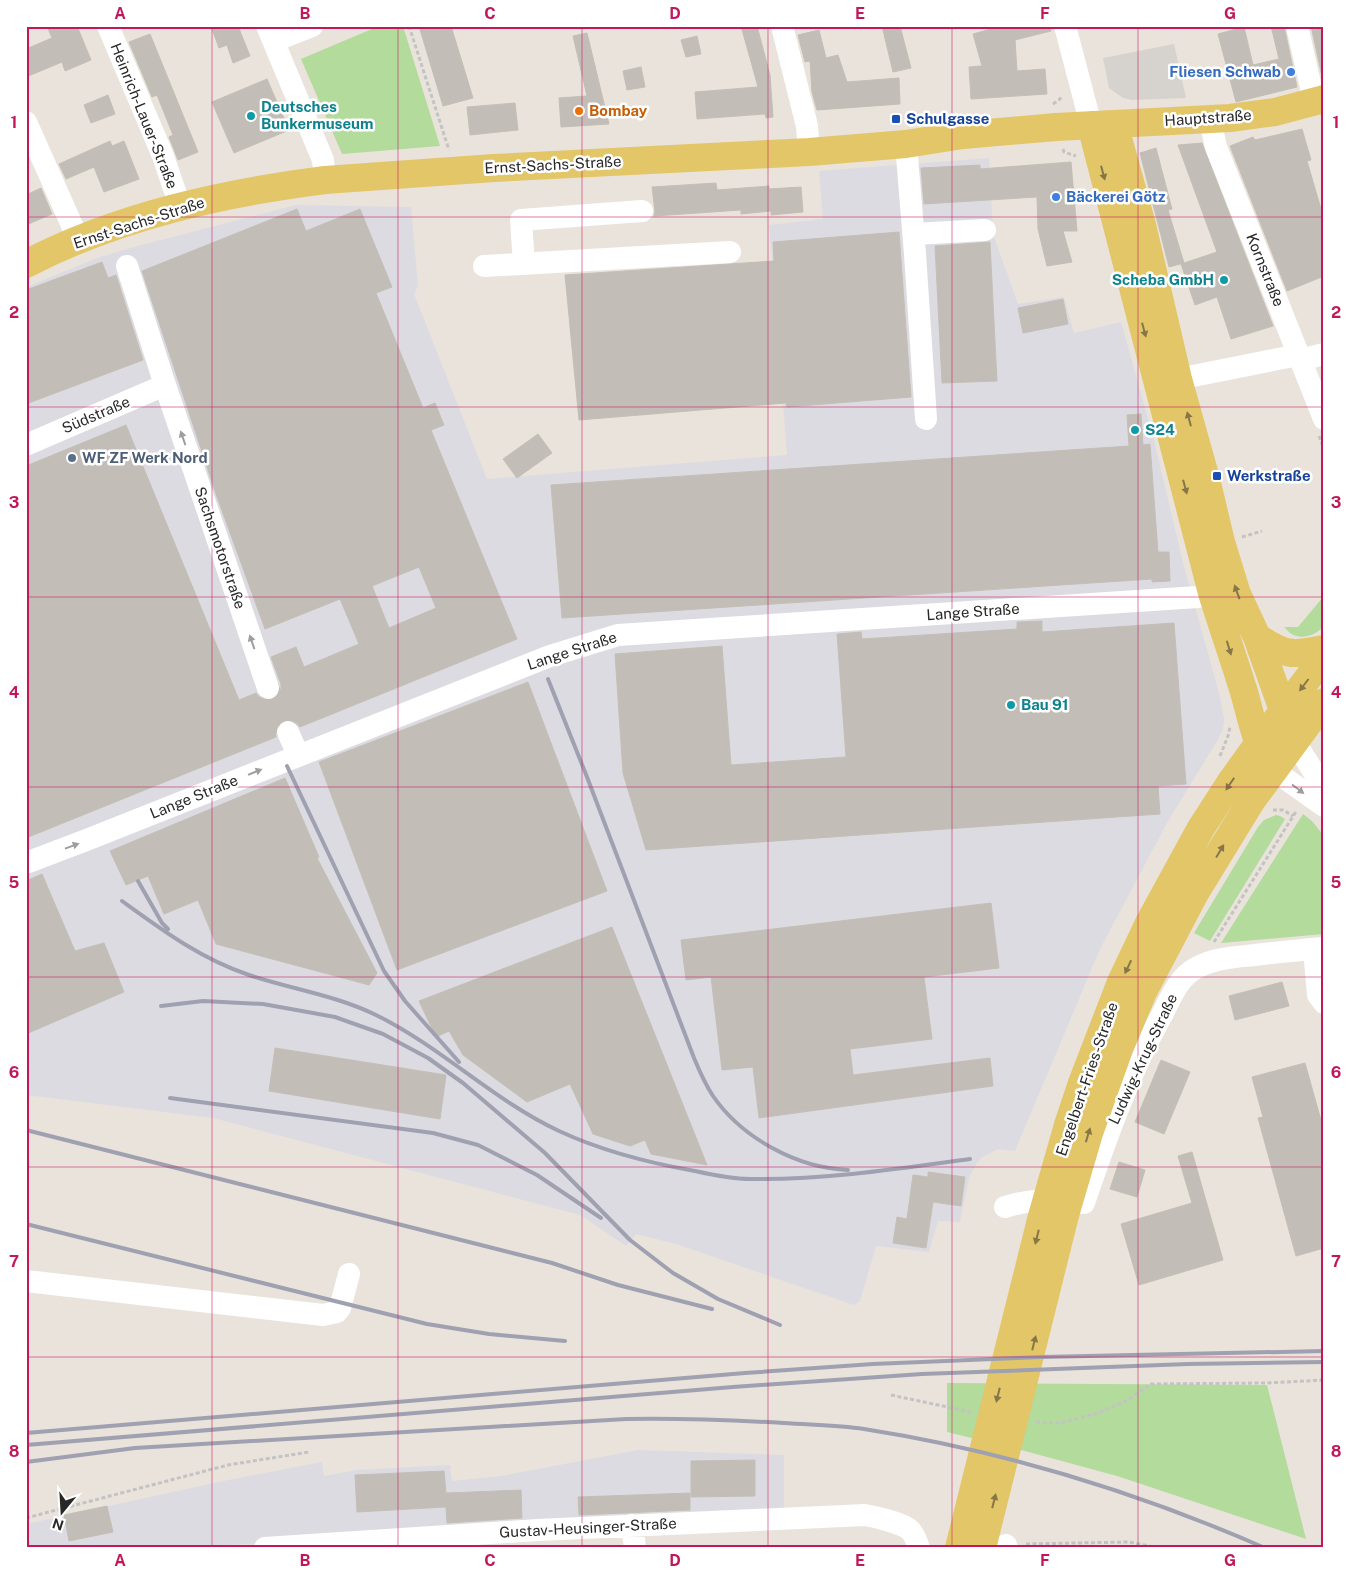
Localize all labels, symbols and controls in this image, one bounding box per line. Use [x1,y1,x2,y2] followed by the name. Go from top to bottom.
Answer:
[114,4,126,23] text: A
[300,4,311,23] text: B
[484,4,496,23] text: C
[669,4,681,23] text: D
[855,4,865,23] text: E
[1040,4,1050,23] text: F
[1224,4,1236,23] text: G
[107,41,181,191] street label: Heinrich-Lauer-Straße
[1169,63,1281,80] place label: Fliesen Schwab
[1285,66,1297,78] marker: Fliesen Schwab
[261,98,374,132] place label: Deutsches Bunkermuseum
[589,102,648,119] place label: Bombay
[573,105,585,117] marker: Bombay
[1164,106,1252,129] street label: Hauptstraße
[245,110,257,122] marker: Deutsches Bunkermuseum
[906,110,989,127] place label: Schulgasse
[11,113,17,132] text: 1
[890,113,902,125] marker: Schulgasse
[1333,113,1339,132] text: 1
[484,152,622,177] street label: Ernst-Sachs-Straße
[1099,165,1107,180] one-way arrow
[1066,188,1165,205] place label: Bäckerei Götz
[1050,191,1062,203] marker: Bäckerei Götz
[71,193,207,252] street label: Ernst-Sachs-Straße
[1243,231,1288,309] street label: Kornstraße
[1112,271,1214,288] place label: Scheba GmbH
[1218,274,1230,286] marker: Scheba GmbH
[9,303,19,322] text: 2
[1331,303,1341,322] text: 2
[1140,322,1148,337] one-way arrow
[59,393,132,436] street label: Südstraße
[1185,411,1193,426] one-way arrow
[1145,421,1175,438] place label: S24
[1129,424,1141,436] marker: S24
[179,431,186,446] one-way arrow
[82,449,208,466] place label: WF ZF Werk Nord
[66,452,78,464] marker: WF ZF Werk Nord
[1227,467,1311,484] place label: Werkstraße
[1211,470,1223,482] marker: Werkstraße
[1181,480,1189,495] one-way arrow
[192,485,249,611] street label: Sachsmotorstraße
[9,493,19,512] text: 3
[1331,493,1341,512] text: 3
[1233,584,1241,599] one-way arrow
[926,600,1020,623] street label: Lange Straße
[525,628,619,673] street label: Lange Straße
[248,634,256,649] one-way arrow
[1226,641,1233,656] one-way arrow
[1298,678,1309,691] one-way arrow
[9,683,20,702] text: 4
[1331,683,1342,702] text: 4
[1021,696,1068,713] place label: Bau 91
[1005,699,1017,711] marker: Bau 91
[248,768,262,776] one-way arrow
[147,771,240,822] street label: Lange Straße
[1225,777,1235,790] one-way arrow
[1291,784,1305,794] one-way arrow
[65,842,80,850] one-way arrow
[1216,844,1225,857] one-way arrow
[9,873,20,892] text: 5
[1331,873,1342,892] text: 5
[1124,960,1132,974] one-way arrow
[1105,991,1180,1127] street label: Ludwig-Krug-Straße
[1052,1000,1121,1158] street label: Engelbert-Fries-Straße
[9,1063,19,1082] text: 6
[1331,1063,1341,1082] text: 6
[1085,1127,1093,1142] one-way arrow
[1033,1229,1041,1244] one-way arrow
[9,1252,19,1271] text: 7
[1331,1252,1341,1271] text: 7
[1030,1335,1038,1351] one-way arrow
[994,1387,1002,1402] one-way arrow
[9,1442,20,1461] text: 8
[1331,1442,1342,1461] text: 8
[38,1486,88,1536] north arrow
[990,1493,998,1508] one-way arrow
[499,1514,677,1541] street label: Gustav-Heusinger-Straße
[50,1515,66,1534] text: N
[114,1551,126,1570] text: A
[300,1551,311,1570] text: B
[484,1551,496,1570] text: C
[669,1551,681,1570] text: D
[855,1551,865,1570] text: E
[1040,1551,1050,1570] text: F
[1224,1551,1236,1570] text: G

